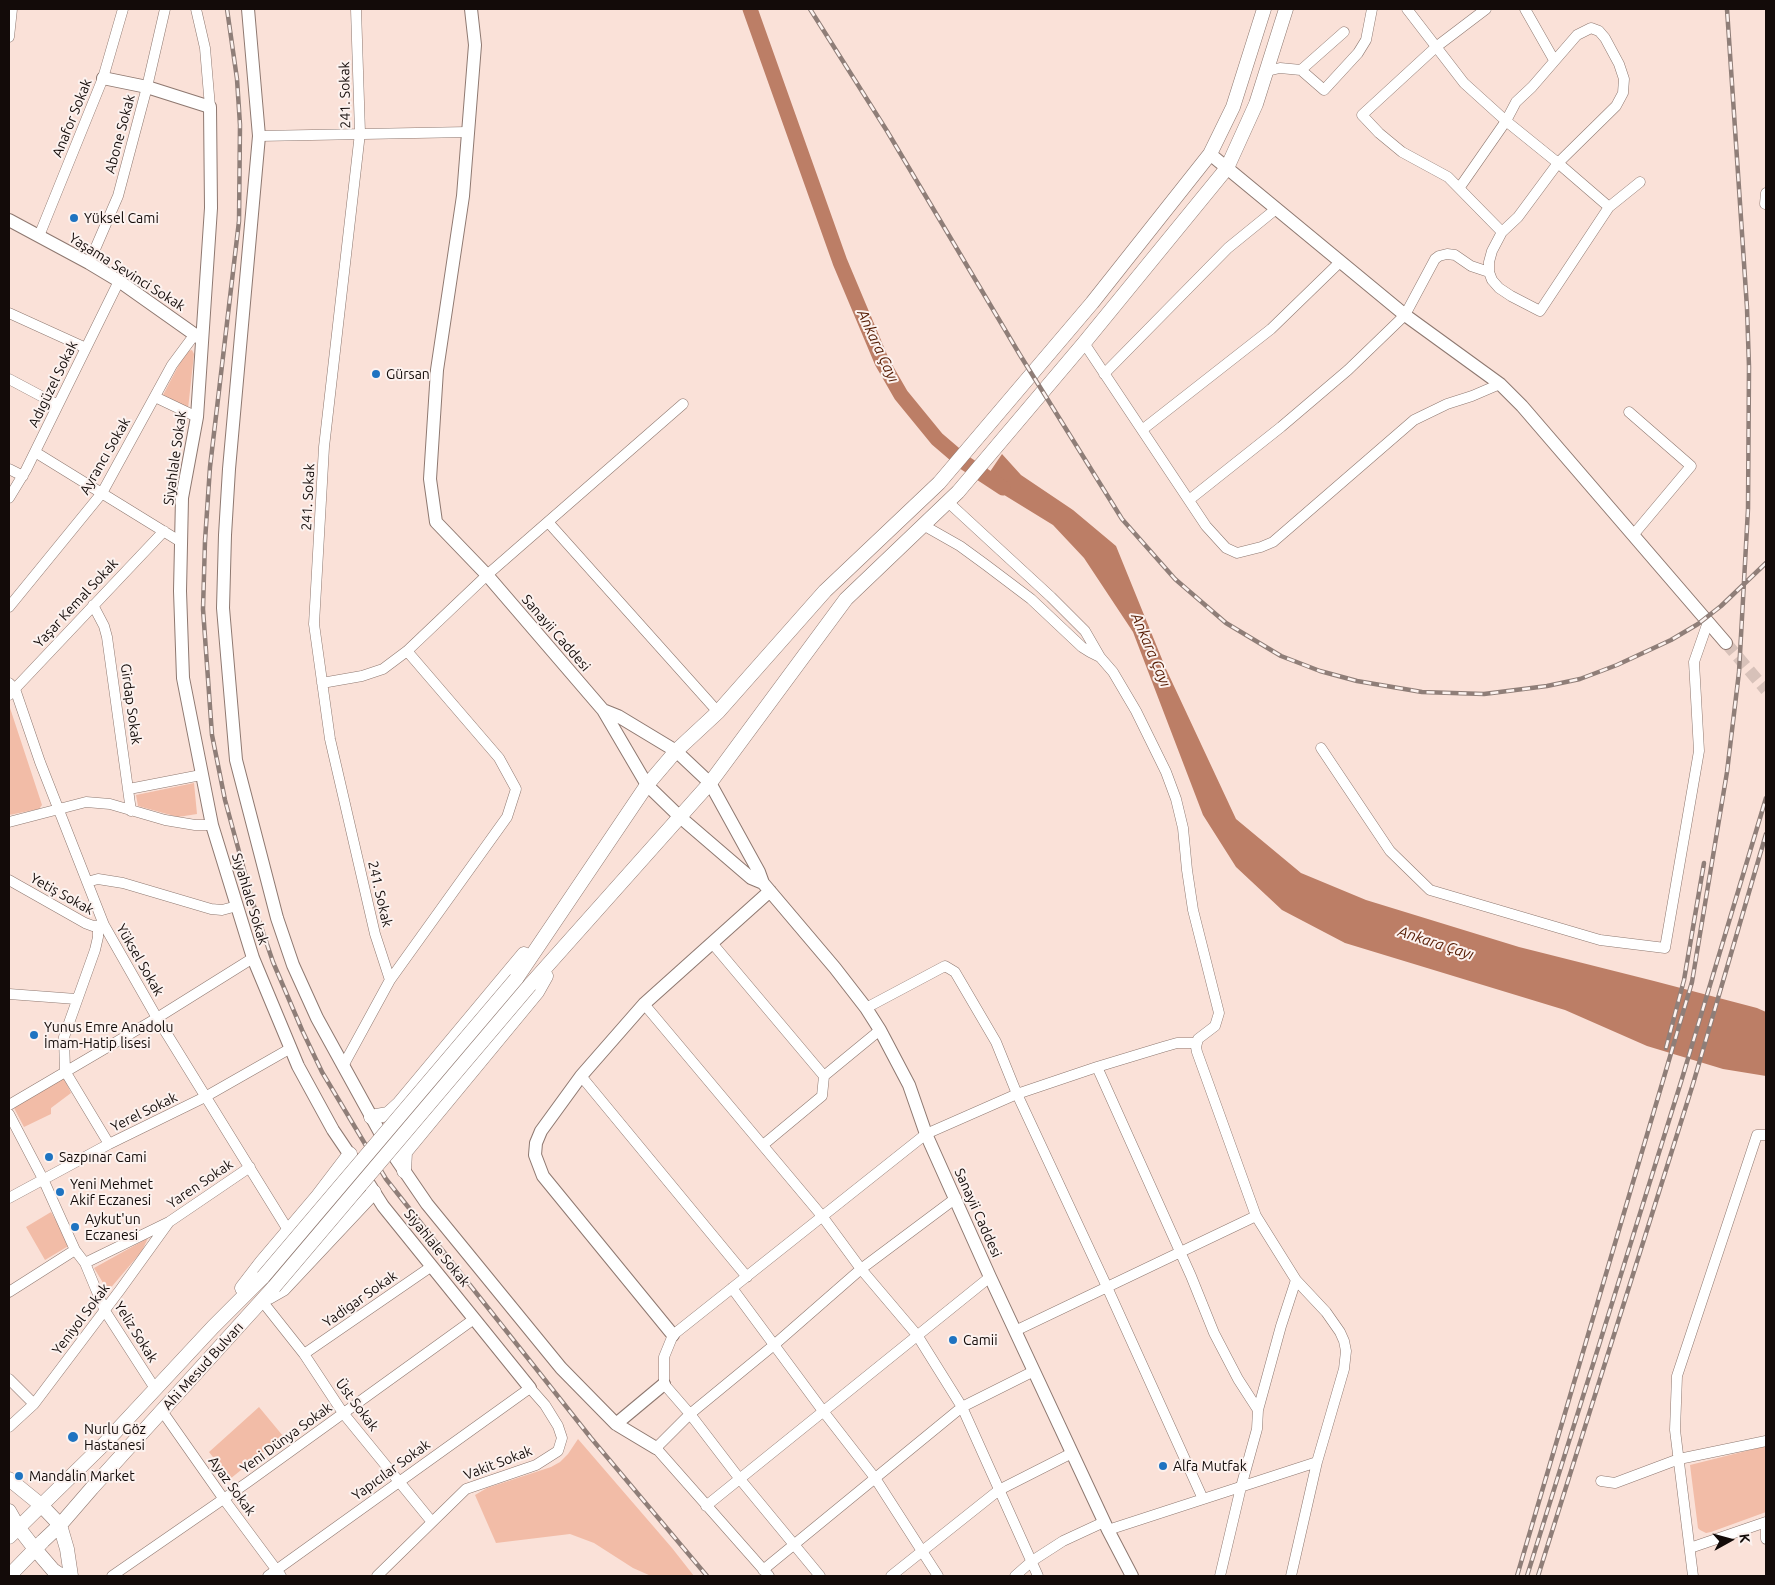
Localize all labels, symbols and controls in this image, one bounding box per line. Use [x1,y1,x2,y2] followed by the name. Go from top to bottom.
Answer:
[336,61,354,129] street label: 241. Sokak
[49,76,95,160] street label: Anafor Sokak
[101,93,139,175] street label: Abone Sokak
[84,210,159,226] place label: Yüksel Cami
[68,212,80,224] marker: Yüksel Cami
[66,229,188,315] street label: Yaşama Sevinci Sokak
[853,307,903,385] water label: Ankara Çayı
[25,338,81,430] street label: Adıgüzel Sokak
[386,366,430,382] place label: Gürsan
[370,368,382,380] marker: Gürsan
[160,410,190,506] street label: Siyahlale Sokak
[76,414,134,498] street label: Ayrancı Sokak
[298,463,318,531] street label: 241. Sokak
[30,555,122,651] street label: Yaşar Kemal Sokak
[518,591,594,675] street label: Sanayii Caddesi
[1127,610,1175,690] water label: Ankara Çayı
[117,662,145,746] street label: Girdap Sokak
[228,851,272,947] street label: Siyahlale Sokak
[364,859,396,929] street label: 241. Sokak
[27,870,97,918] street label: Yetiş Sokak
[113,921,167,999] street label: Yüksel Sokak
[1396,922,1476,964] water label: Ankara Çayı
[44,1019,174,1052] place label: Yunus Emre Anadolu İmam-Hatip lisesi
[28,1029,40,1041] marker: Yunus Emre Anadolu İmam-Hatip lisesi
[108,1089,180,1135] street label: Yerel Sokak
[59,1149,147,1165] place label: Sazpınar Cami
[43,1151,55,1163] marker: Sazpınar Cami
[164,1156,236,1212] street label: Yaren Sokak
[951,1166,1005,1260] street label: Sanayii Caddesi
[70,1176,153,1208] place label: Yeni Mehmet Akif Eczanesi
[54,1186,66,1198] marker: Yeni Mehmet Akif Eczanesi
[401,1206,473,1290] street label: Siyahlale Sokak
[85,1211,141,1244] place label: Aykut'un Eczanesi
[69,1221,81,1233] marker: Aykut'un Eczanesi
[320,1267,400,1331] street label: Yadigar Sokak
[49,1280,113,1358] street label: Yeniyol Sokak
[111,1298,161,1366] street label: Yeliz Sokak
[159,1319,247,1413] street label: Ahi Mesud Bulvarı
[963,1332,998,1348] place label: Camii
[947,1334,959,1346] marker: Camii
[332,1376,382,1434] street label: Üst Sokak
[237,1399,335,1477] street label: Yeni Dünya Sokak
[84,1421,146,1454] place label: Nurlu Göz Hastanesi
[66,1430,80,1444] marker: Nurlu Göz Hastanesi
[349,1436,433,1504] street label: Yapıcılar Sokak
[461,1442,535,1484] street label: Vakit Sokak
[205,1453,259,1519] street label: Ayaz Sokak
[1173,1458,1247,1474] place label: Alfa Mutfak
[1157,1460,1169,1472] marker: Alfa Mutfak
[29,1468,135,1484] place label: Mandalin Market
[13,1470,25,1482] marker: Mandalin Market
[1705,1515,1755,1565] north arrow
[1736,1533,1753,1544] text: K

